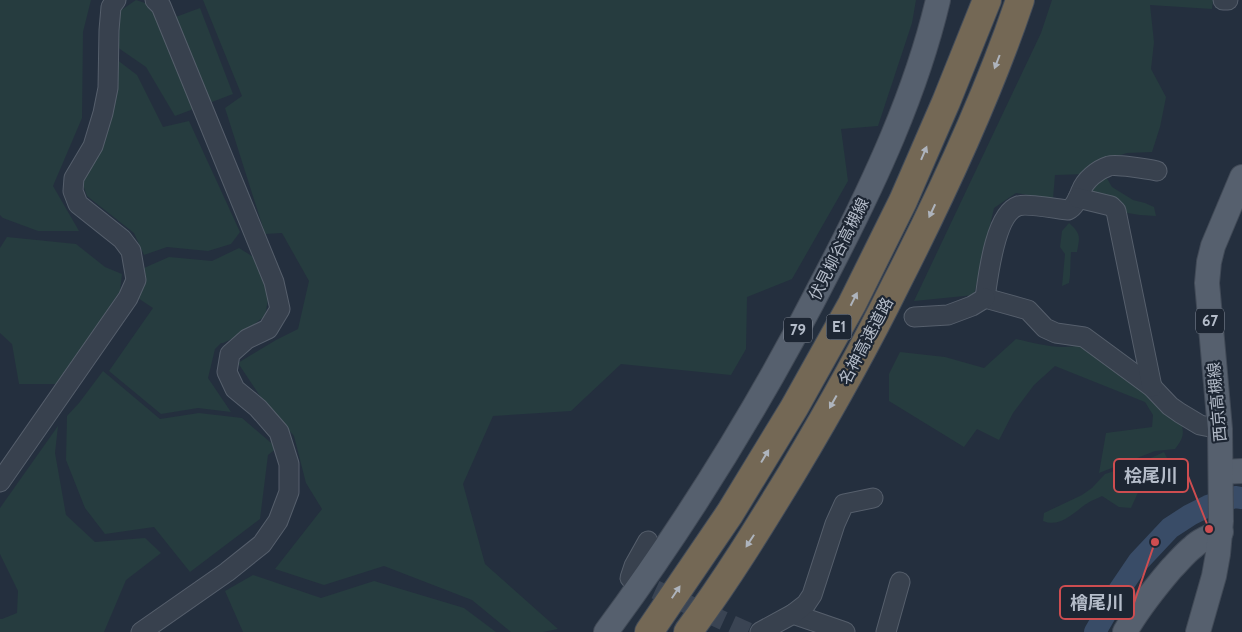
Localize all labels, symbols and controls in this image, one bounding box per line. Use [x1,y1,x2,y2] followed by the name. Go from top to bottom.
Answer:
[993,55,1001,69] one-way arrow
[920,146,928,160] one-way arrow
[805,195,873,303] street label: 伏見柳谷高槻線
[928,204,936,218] one-way arrow
[850,292,858,307] one-way arrow
[835,294,897,388] street label: 名神高速道路
[1196,308,1224,334] road number: 67
[826,314,852,340] road number: E1
[784,318,812,342] road number: 79
[1204,361,1230,443] street label: 西京高槻線
[829,395,838,409] one-way arrow
[761,449,770,462] one-way arrow
[1114,459,1188,492] callout: 桧尾川
[1124,465,1178,487] text: 桧尾川
[745,534,754,548] one-way arrow
[671,585,681,599] one-way arrow
[1060,586,1134,619] callout: 檜尾川
[1070,592,1124,614] text: 檜尾川

